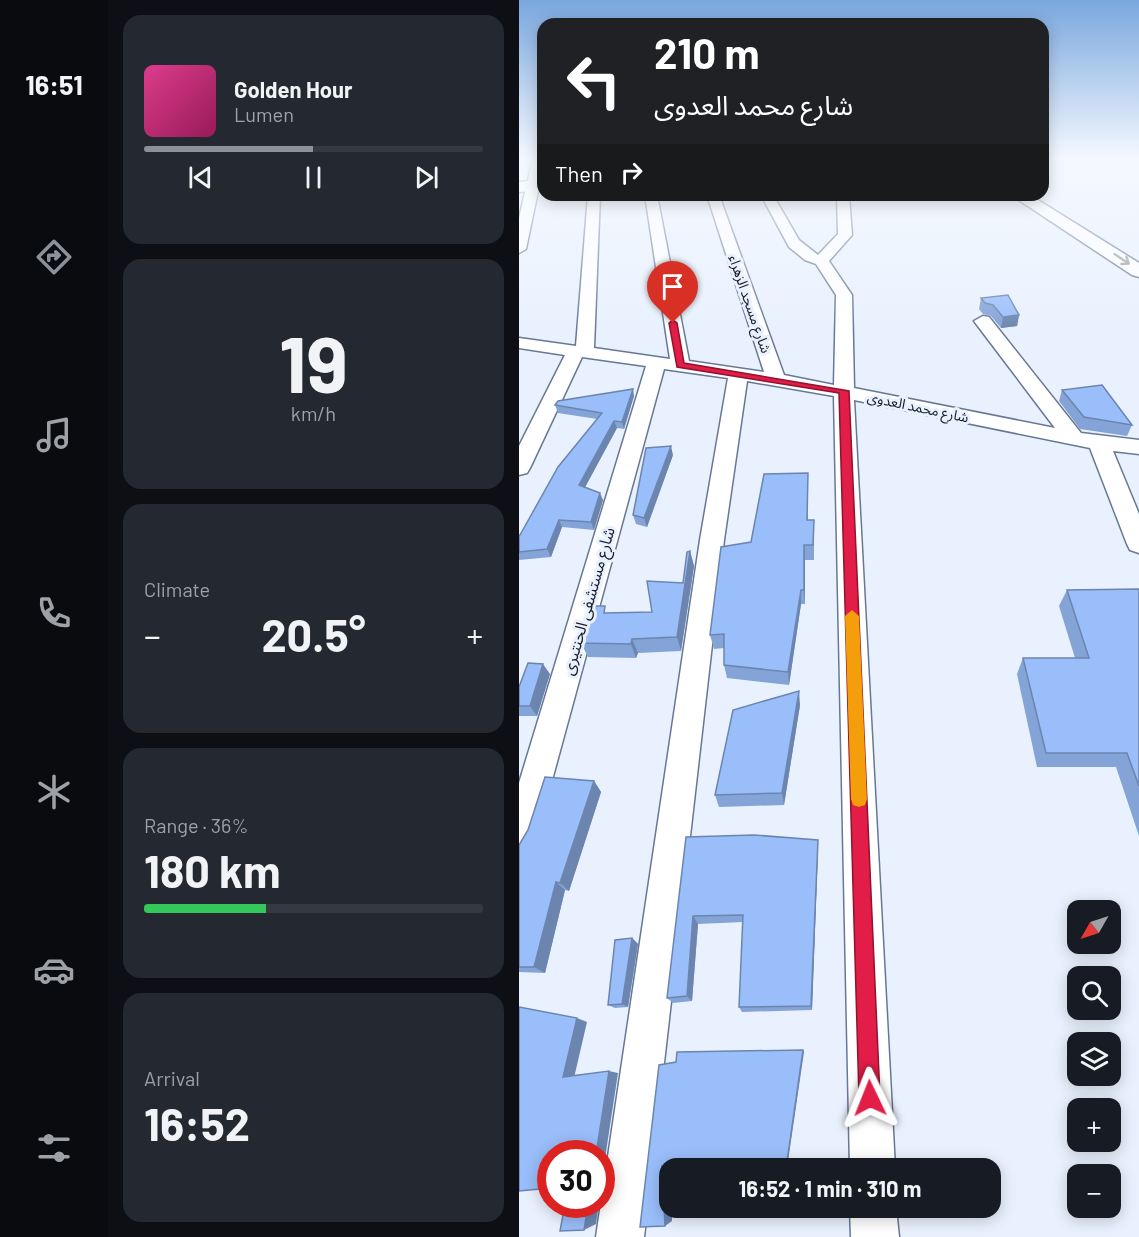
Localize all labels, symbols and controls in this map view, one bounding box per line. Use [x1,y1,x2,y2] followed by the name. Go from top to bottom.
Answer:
[654,27,760,77] text: 210 m
[555,42,633,120] icon: left
[25,68,83,100] text: 16:51
[234,76,352,102] text: Golden Hour
[654,88,853,120] text: شارع محمد العدوى
[234,102,294,126] text: Lumen
[615,156,648,189] icon: right
[555,160,603,186] text: Then
[184,161,217,194] icon: previous
[297,161,330,194] icon: pause
[410,161,443,194] icon: next
[33,236,75,278] icon: directions
[723,252,775,356] street label: شارع مسجد الزهراء
[1113,253,1130,265] one-way arrow
[647,261,698,323] pin
[656,270,689,303] icon: arrive
[279,315,348,409] text: 19
[865,387,970,429] street label: شارع محمد العدوى
[291,401,336,425] text: km/h
[33,414,75,456] icon: music
[557,525,622,678] street label: شارع مستشفى الحنتيرى
[144,577,210,601] text: Climate
[33,592,75,634] icon: phone
[261,607,366,661] text: 20.5°
[144,615,161,655] text: −
[467,615,483,655] text: +
[33,771,75,813] icon: climate
[144,813,248,837] text: Range · 36%
[144,843,281,897] text: 180 km
[1067,900,1121,954] north arrow
[1067,900,1121,1218] map controls
[33,949,75,991] icon: car
[1067,966,1121,1020] button: search
[1067,1032,1121,1086] button: layers
[144,1066,200,1090] text: Arrival
[838,1066,902,1130] position arrow
[144,1096,250,1150] text: 16:52
[1067,1098,1121,1152] button: +
[33,1127,75,1169] icon: filters
[537,1140,615,1218] speed limit sign: 30
[1067,1164,1121,1218] button: −
[739,1175,921,1201] text: 16:52 · 1 min · 310 m

